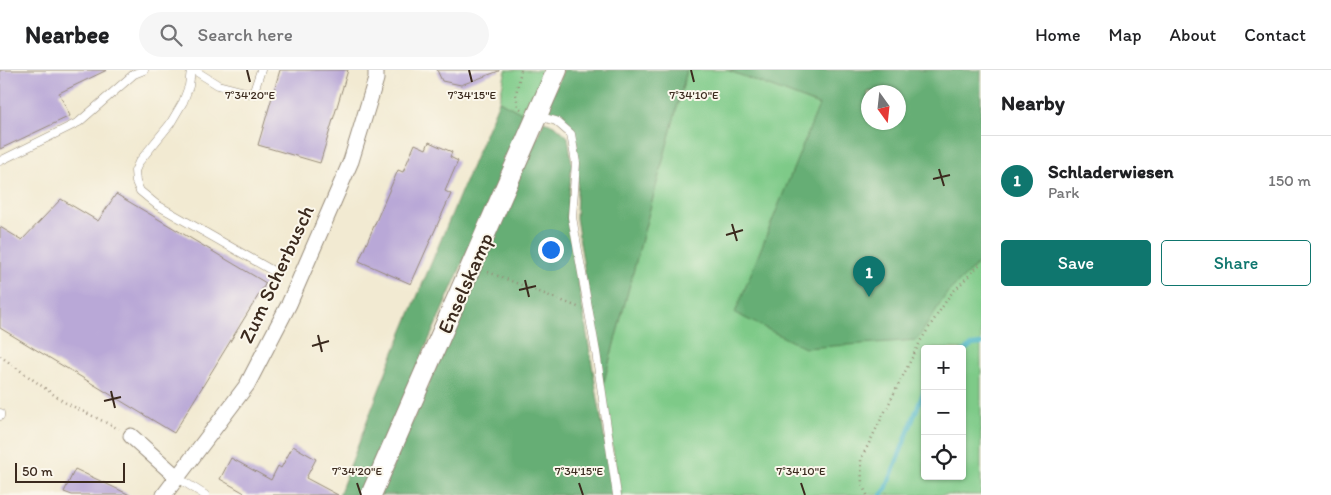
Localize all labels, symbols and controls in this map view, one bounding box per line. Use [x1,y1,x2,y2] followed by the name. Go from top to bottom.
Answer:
[139,12,489,57] search box
[25,20,109,49] text: Nearbee
[157,21,185,49] icon: search
[197,23,293,46] text: Search here
[1035,24,1081,46] text: Home
[1109,24,1142,46] text: Map
[1170,24,1216,46] text: About
[1244,24,1306,46] text: Contact
[861,85,906,130] north arrow
[225,88,275,102] text: 7°34'20"E
[448,88,497,102] text: 7°34'15"E
[669,88,719,102] text: 7°34'10"E
[1001,90,1065,115] text: Nearby
[1048,160,1174,183] text: Schladerwiesen
[1013,171,1021,190] text: 1
[1268,171,1311,190] text: 150 m
[1048,183,1079,202] text: Park
[233,201,319,347] street label: Zum Scherbusch
[432,229,498,337] street label: Enselskamp
[538,237,564,263] your location
[1001,240,1151,286] button: Save
[1161,240,1311,286] button: Share
[853,256,885,297] pin: 1
[921,345,966,480] map controls
[921,345,966,390] button: +
[921,390,966,435] button: −
[921,435,966,480] button: locate
[15,460,125,483] scale bar
[22,463,53,480] text: 50 m
[332,464,382,478] text: 7°34'20"E
[555,464,604,478] text: 7°34'15"E
[776,464,826,478] text: 7°34'10"E

